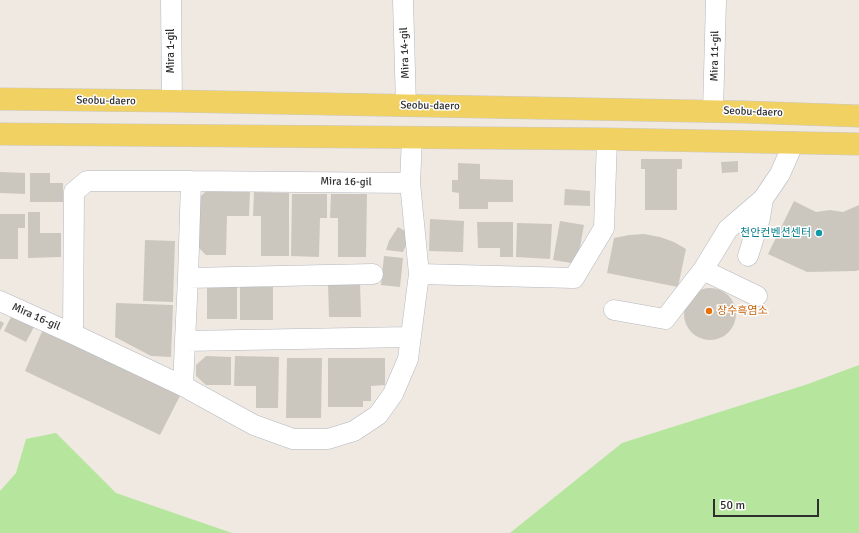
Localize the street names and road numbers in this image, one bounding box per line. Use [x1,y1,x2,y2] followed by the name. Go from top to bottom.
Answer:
[398,27,412,79] street label: Mira 14-gil
[164,28,178,74] street label: Mira 1-gil
[708,30,722,82] street label: Mira 11-gil
[76,94,136,108] street label: Seobu-daero
[400,99,460,113] street label: Seobu-daero
[723,104,783,120] street label: Seobu-daero
[320,175,372,189] street label: Mira 16-gil
[10,300,62,334] street label: Mira 16-gil

